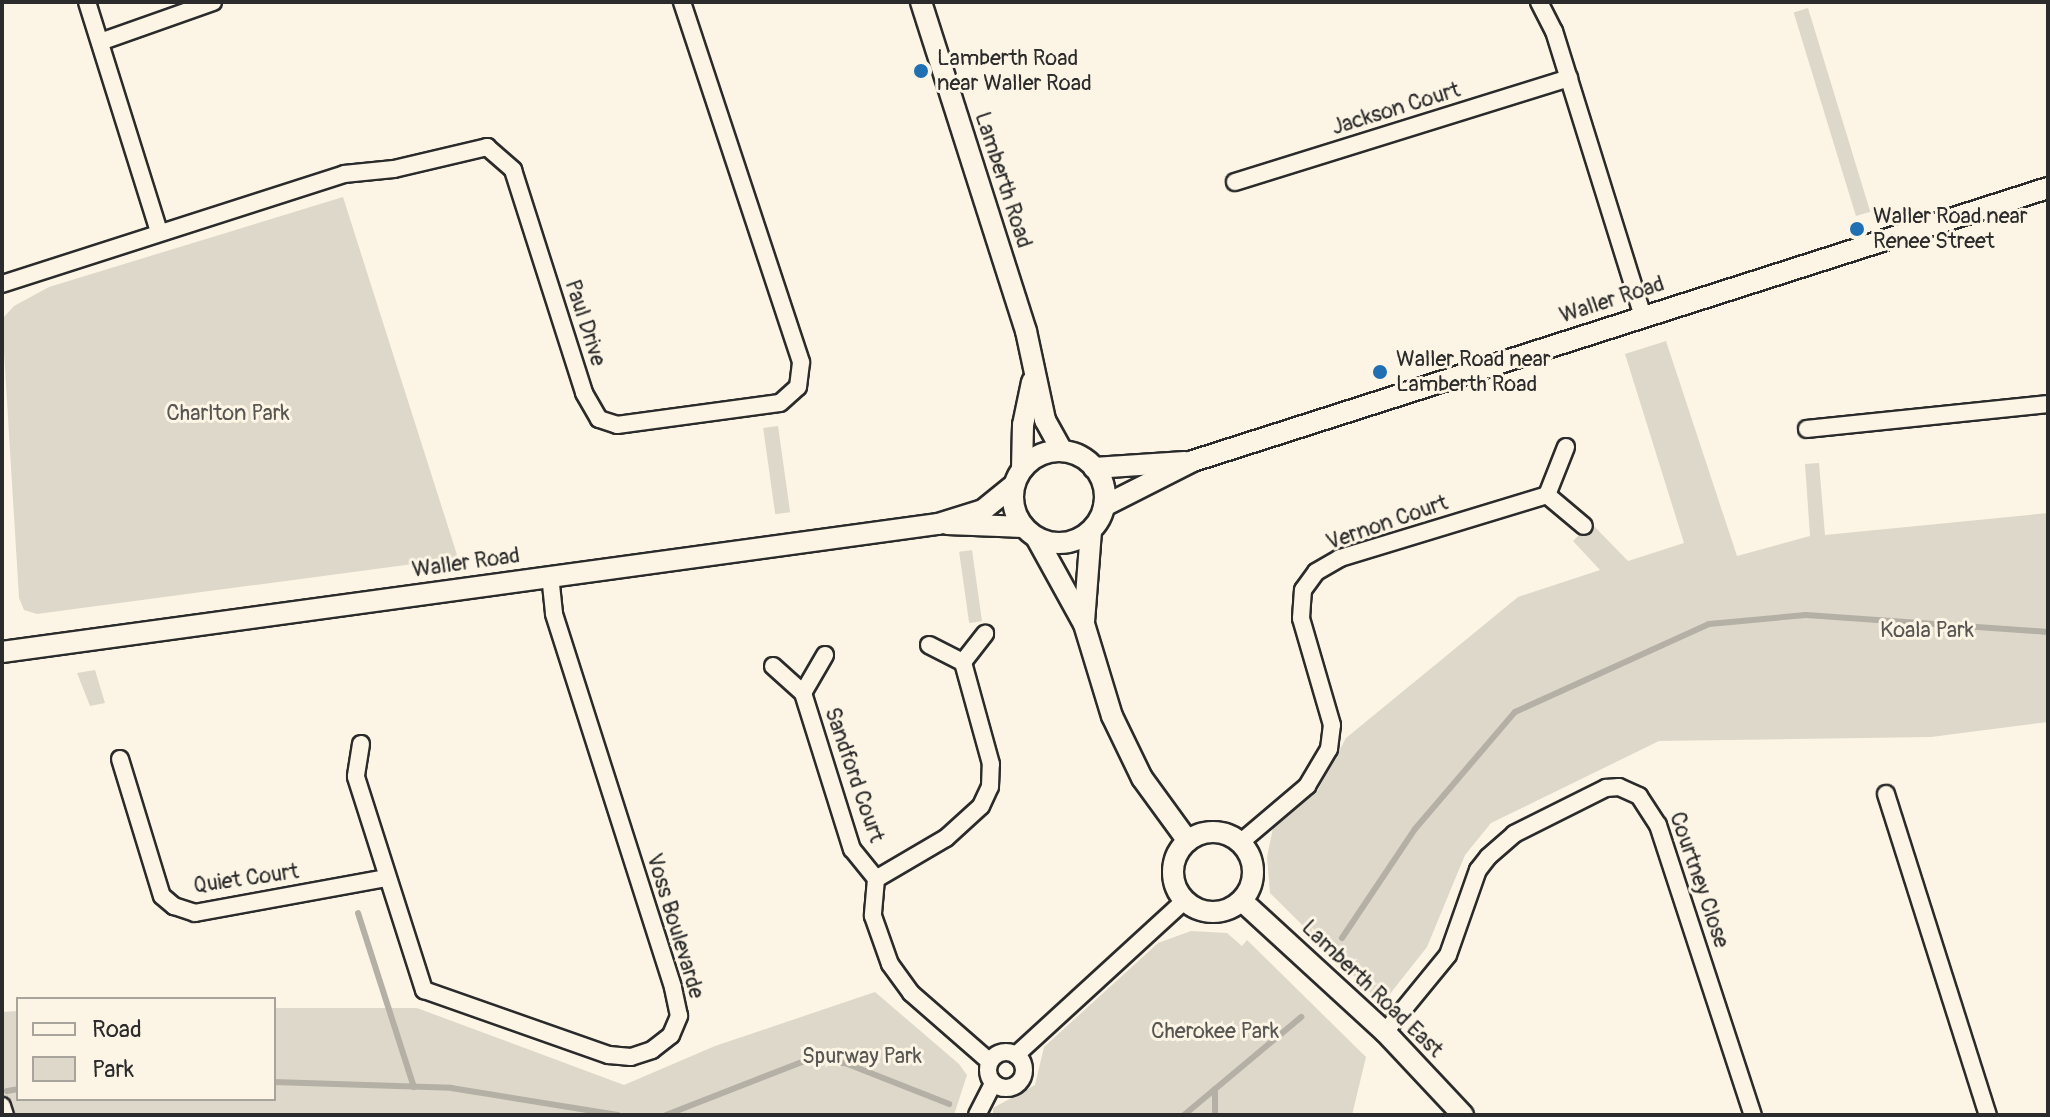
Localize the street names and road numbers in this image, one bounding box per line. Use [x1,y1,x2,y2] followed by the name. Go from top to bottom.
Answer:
[1329,77,1463,141] street label: Jackson Court
[969,109,1037,251] street label: Lamberth Road
[1556,271,1668,329] street label: Waller Road
[559,277,611,369] street label: Paul Drive
[1323,490,1451,556] street label: Vernon Court
[410,542,522,584] street label: Waller Road
[819,704,889,846] street label: Sandford Court
[1663,809,1735,951] street label: Courtney Close
[640,850,710,1002] street label: Voss Boulevarde
[192,859,300,899] street label: Quiet Court
[1296,915,1448,1063] street label: Lamberth Road East

